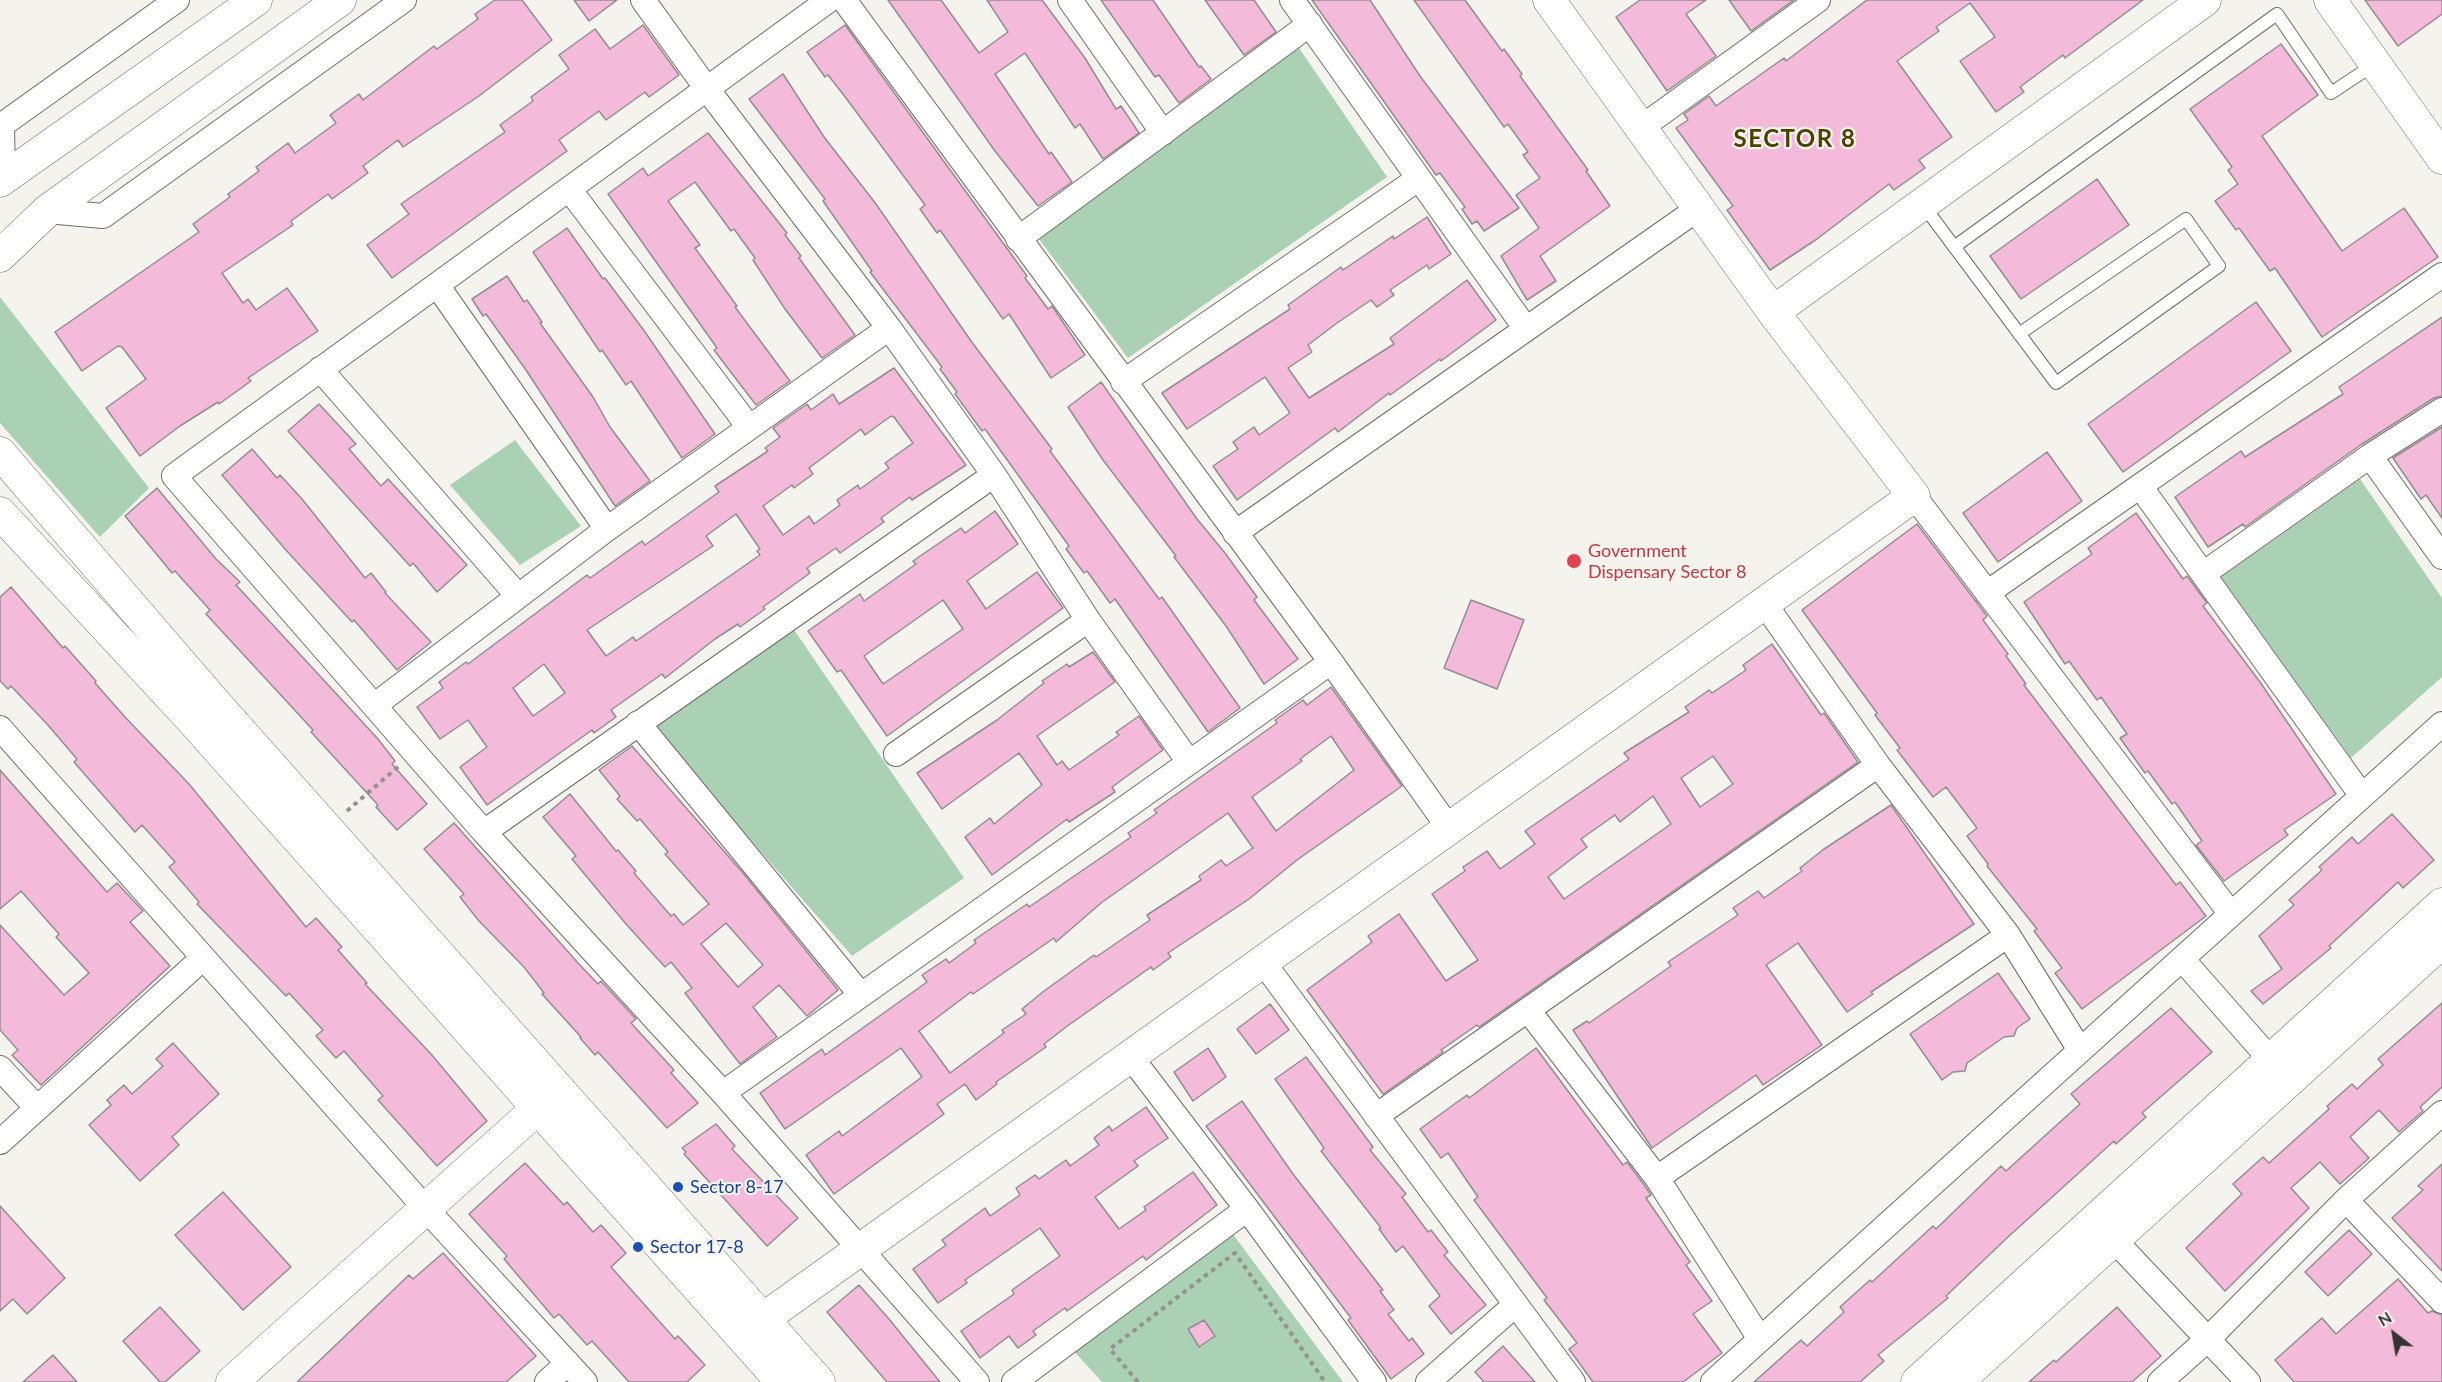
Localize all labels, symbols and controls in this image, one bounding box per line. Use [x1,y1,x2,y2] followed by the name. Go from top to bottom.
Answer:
[1734,125,1856,153] district label: SECTOR 8
[1588,540,1746,582] place label: Government Dispensary Sector 8
[1565,552,1583,570] marker: Government Dispensary Sector 8
[690,1176,784,1198] place label: Sector 8-17
[671,1180,685,1194] marker: Sector 8-17
[650,1236,744,1258] place label: Sector 17-8
[631,1240,645,1254] marker: Sector 17-8
[2364,1304,2424,1364] north arrow
[2374,1307,2395,1329] text: N

